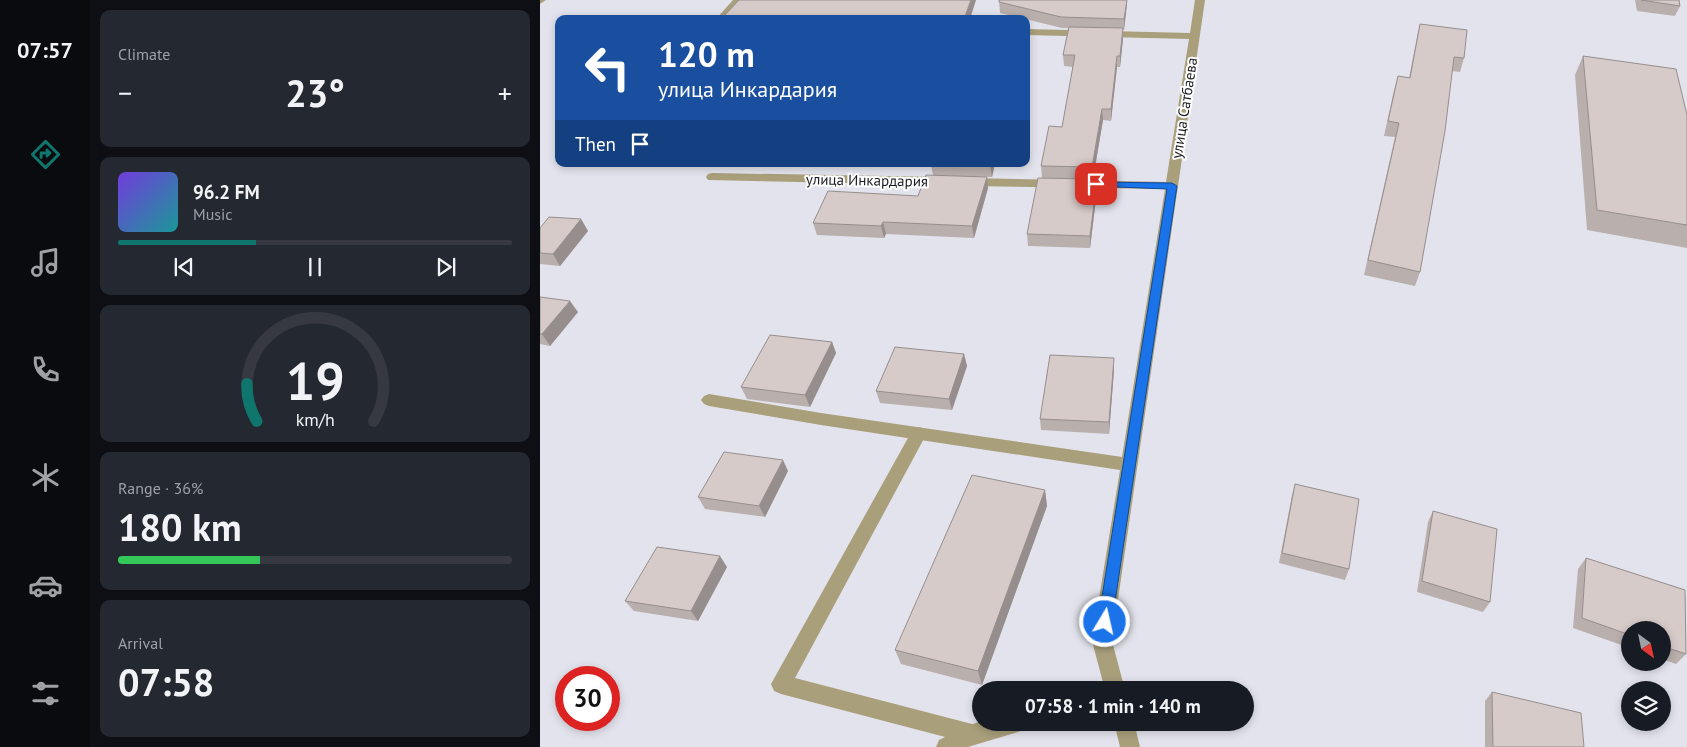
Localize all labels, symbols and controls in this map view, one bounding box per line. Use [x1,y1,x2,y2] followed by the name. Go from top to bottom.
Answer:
[658,31,755,77] text: 120 m
[575,35,640,100] icon: left
[17,36,73,64] text: 07:57
[118,44,170,64] text: Climate
[1167,56,1201,160] street label: улица Сатбаева
[285,68,345,117] text: 23°
[118,74,132,111] text: −
[498,74,512,111] text: +
[658,75,837,103] text: улица Инкардария
[626,130,654,158] icon: arrive
[575,132,616,156] text: Then
[28,137,63,172] icon: directions
[1075,163,1117,205] pin
[806,169,928,191] street label: улица Инкардария
[1082,170,1110,198] icon: arrive
[193,180,260,204] text: 96.2 FM
[193,204,233,224] text: Music
[28,245,63,280] icon: music
[170,253,198,281] icon: previous
[301,253,329,281] icon: pause
[432,253,460,281] icon: next
[286,347,344,414] text: 19
[28,352,63,387] icon: phone
[295,408,335,431] text: km/h
[28,460,63,495] icon: climate
[118,478,203,498] text: Range · 36%
[118,502,242,551] text: 180 km
[28,568,63,603] icon: car
[1078,595,1130,647] position arrow
[1621,621,1671,671] north arrow
[1621,621,1671,731] map controls
[118,633,163,653] text: Arrival
[118,657,214,706] text: 07:58
[555,666,620,731] speed limit sign: 30
[28,676,63,711] icon: filters
[1621,681,1671,731] button: layers
[1025,694,1201,718] text: 07:58 · 1 min · 140 m

